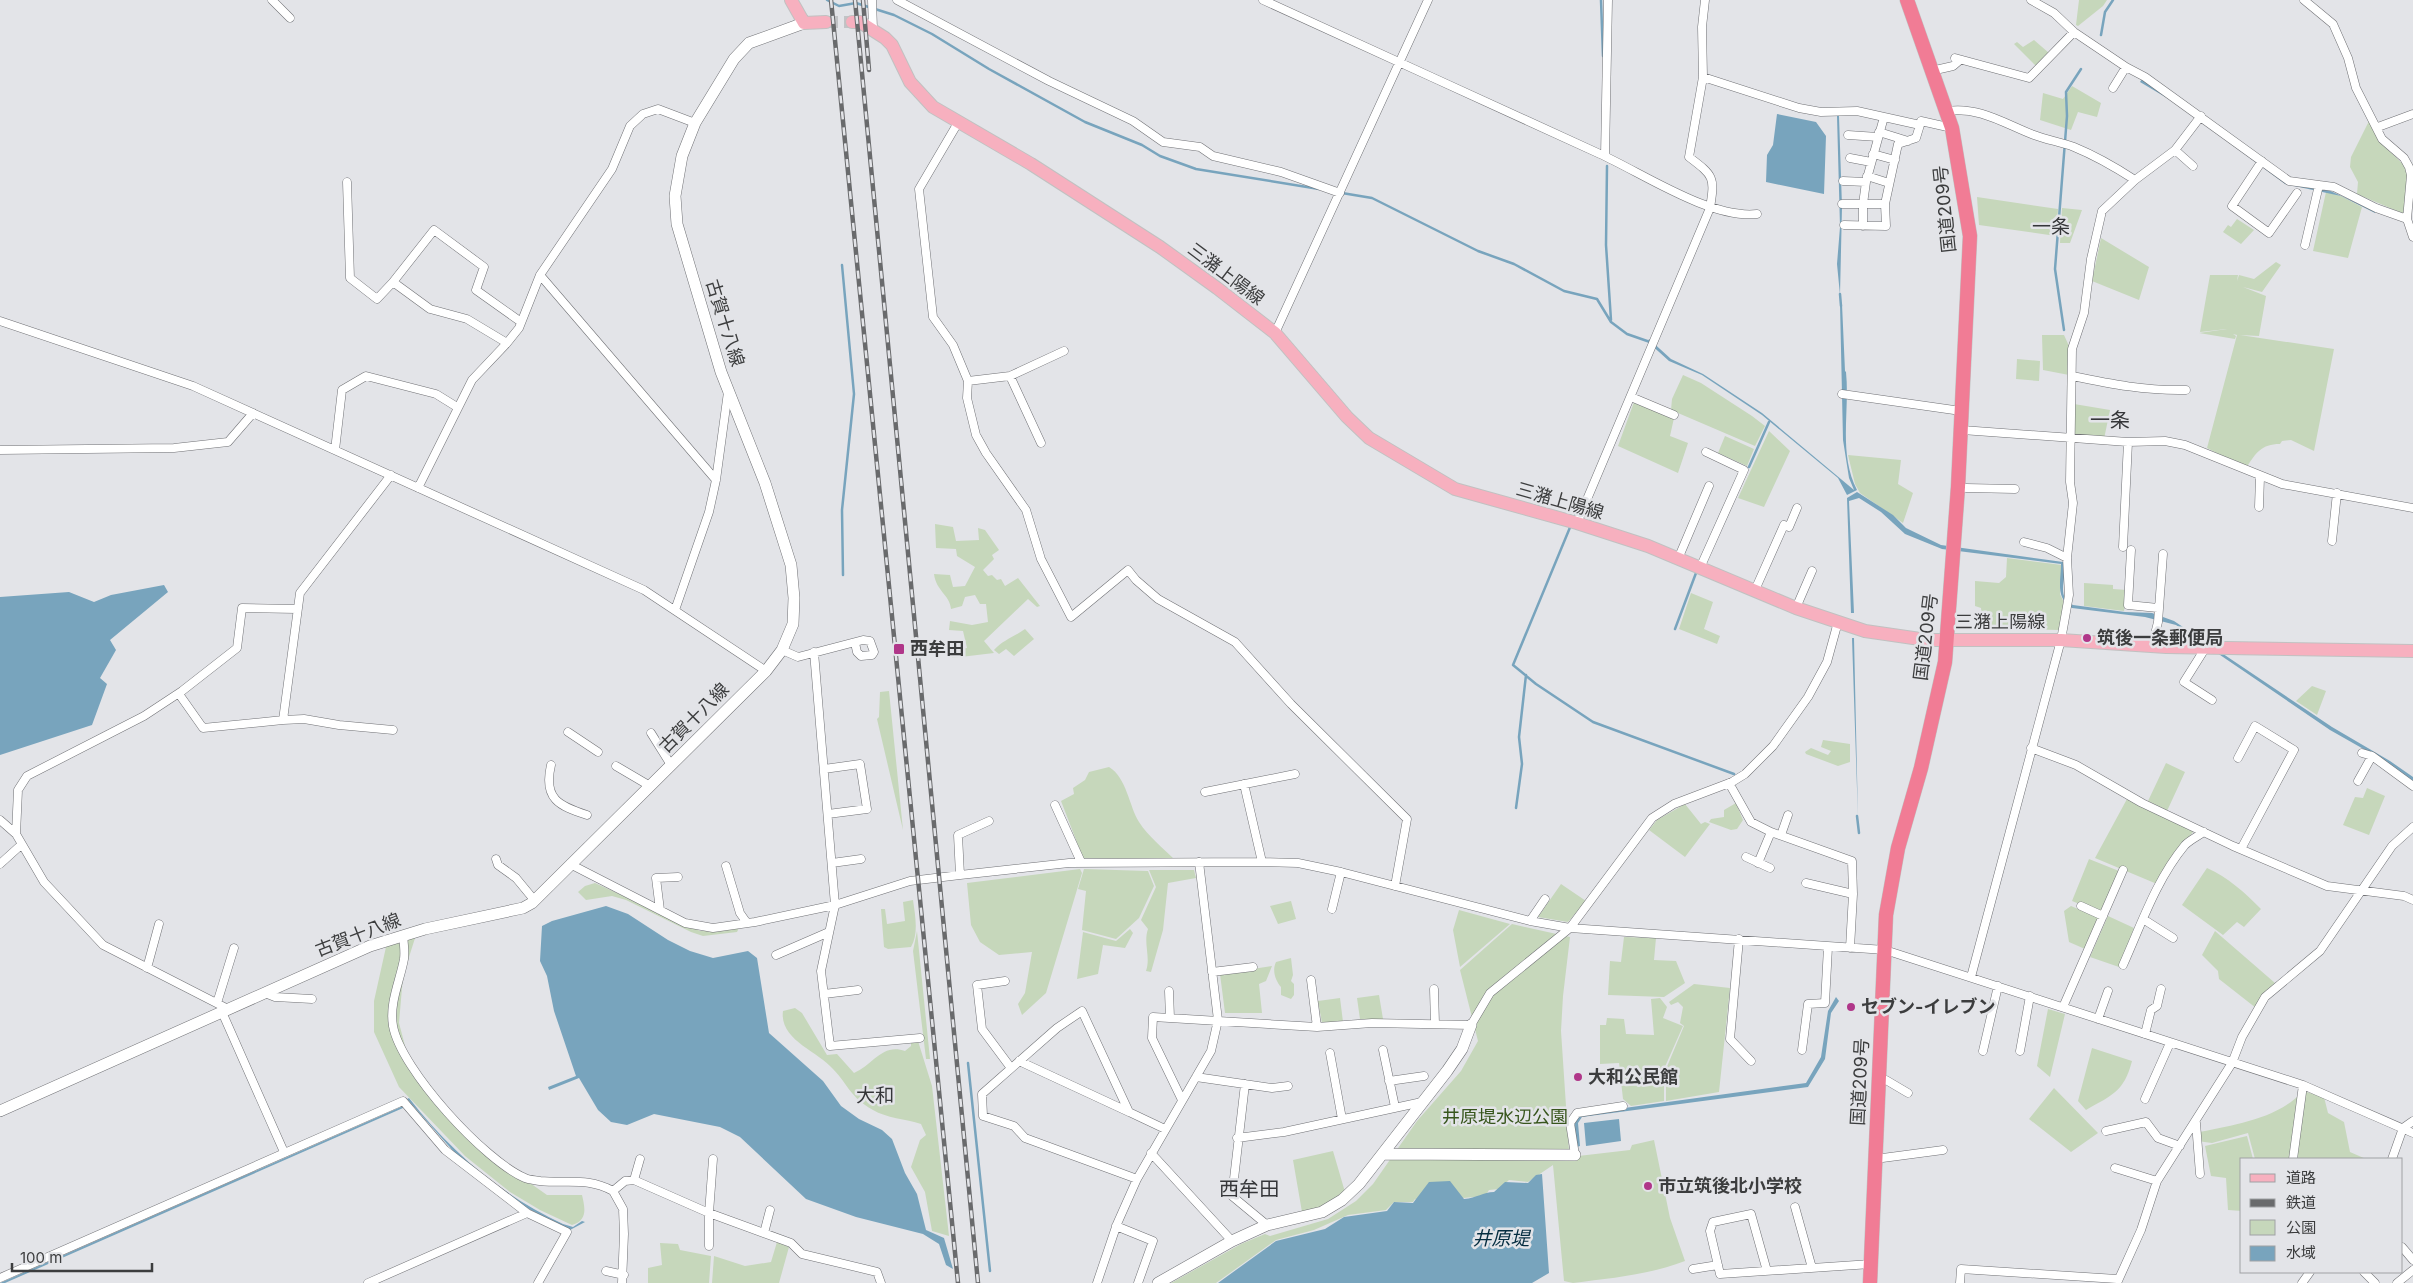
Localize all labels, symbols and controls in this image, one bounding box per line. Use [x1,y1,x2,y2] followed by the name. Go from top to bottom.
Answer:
[1929,164,1960,254] street label: 国道209号
[2032,215,2070,238] district label: 一条
[1184,238,1269,309] street label: 三潴上陽線
[702,277,749,369] street label: 古賀十八線
[2090,408,2130,432] district label: 一条
[1514,478,1606,523] street label: 三潴上陽線
[1910,592,1941,682] street label: 国道209号
[1955,611,2045,632] street label: 三潴上陽線
[2097,627,2223,648] place label: 筑後一条郵便局
[2081,632,2093,644] marker: 筑後一条郵便局
[910,638,964,659] place label: 西牟田
[892,642,906,656] marker: 西牟田
[654,678,733,757] street label: 古賀十八線
[312,909,404,960] street label: 古賀十八線
[1861,996,1995,1017] place label: セブン-イレブン
[1845,1001,1857,1013] marker: セブン-イレブン
[1847,1038,1872,1126] street label: 国道209号
[1588,1066,1678,1087] place label: 大和公民館
[1572,1071,1584,1083] marker: 大和公民館
[856,1084,894,1107] district label: 大和
[1442,1106,1568,1127] park label: 井原堤水辺公園
[2240,1158,2403,1273] legend
[2286,1168,2316,1187] text: 道路
[1658,1175,1802,1196] place label: 市立筑後北小学校
[1219,1177,1279,1201] district label: 西牟田
[1642,1180,1654,1192] marker: 市立筑後北小学校
[2286,1193,2316,1212] text: 鉄道
[2286,1218,2316,1237] text: 公園
[1472,1227,1531,1250] water label: 井原堤
[12,1240,152,1272] scale bar
[2286,1243,2316,1262] text: 水域
[20,1248,62,1267] text: 100 m

